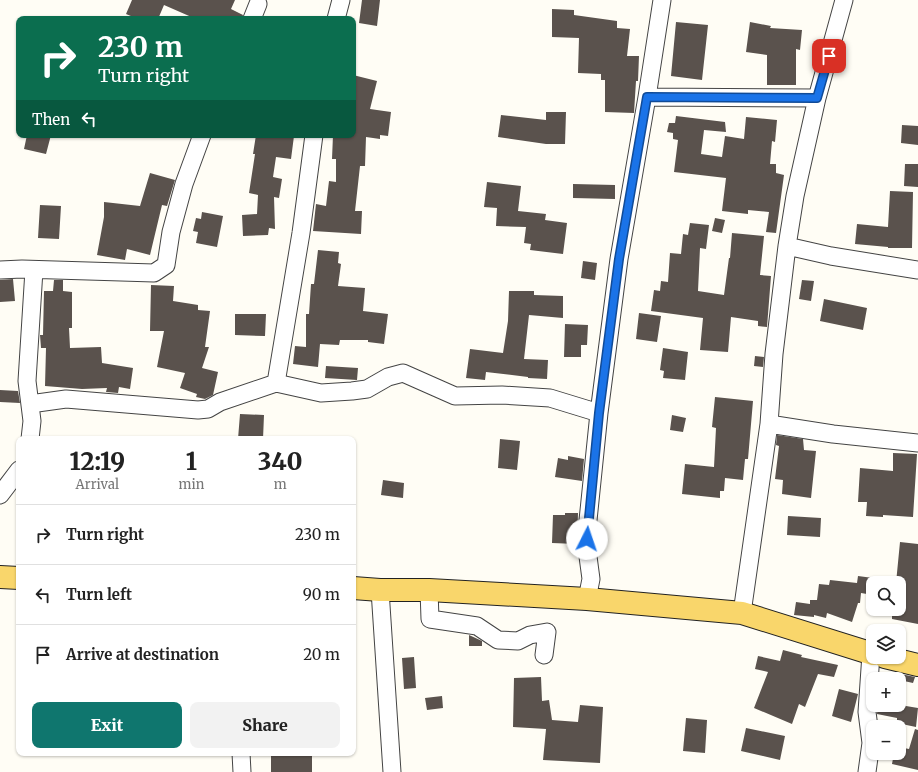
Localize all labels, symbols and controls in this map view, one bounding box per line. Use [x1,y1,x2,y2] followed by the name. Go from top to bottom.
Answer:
[98,29,183,65] text: 230 m
[32,32,84,84] icon: right
[812,39,846,73] pin
[818,45,840,67] icon: arrive
[98,64,189,87] text: Turn right
[78,108,100,130] icon: left
[32,110,70,129] text: Then
[70,446,125,477] text: 12:19
[186,446,197,477] text: 1
[258,446,302,477] text: 340
[76,476,119,493] text: Arrival
[179,476,204,493] text: min
[274,476,287,493] text: m
[566,518,608,560] position arrow
[32,524,54,546] icon: right
[66,525,144,544] text: Turn right
[295,525,340,544] text: 230 m
[866,576,906,760] map controls
[866,576,906,616] button: search
[32,584,54,606] icon: left
[66,585,132,604] text: Turn left
[303,585,340,604] text: 90 m
[866,624,906,664] button: layers
[32,644,54,666] icon: arrive
[66,645,219,664] text: Arrive at destination
[303,645,340,664] text: 20 m
[866,672,906,712] button: +
[32,702,182,748] button: Exit
[190,702,340,748] button: Share
[866,720,906,760] button: −

